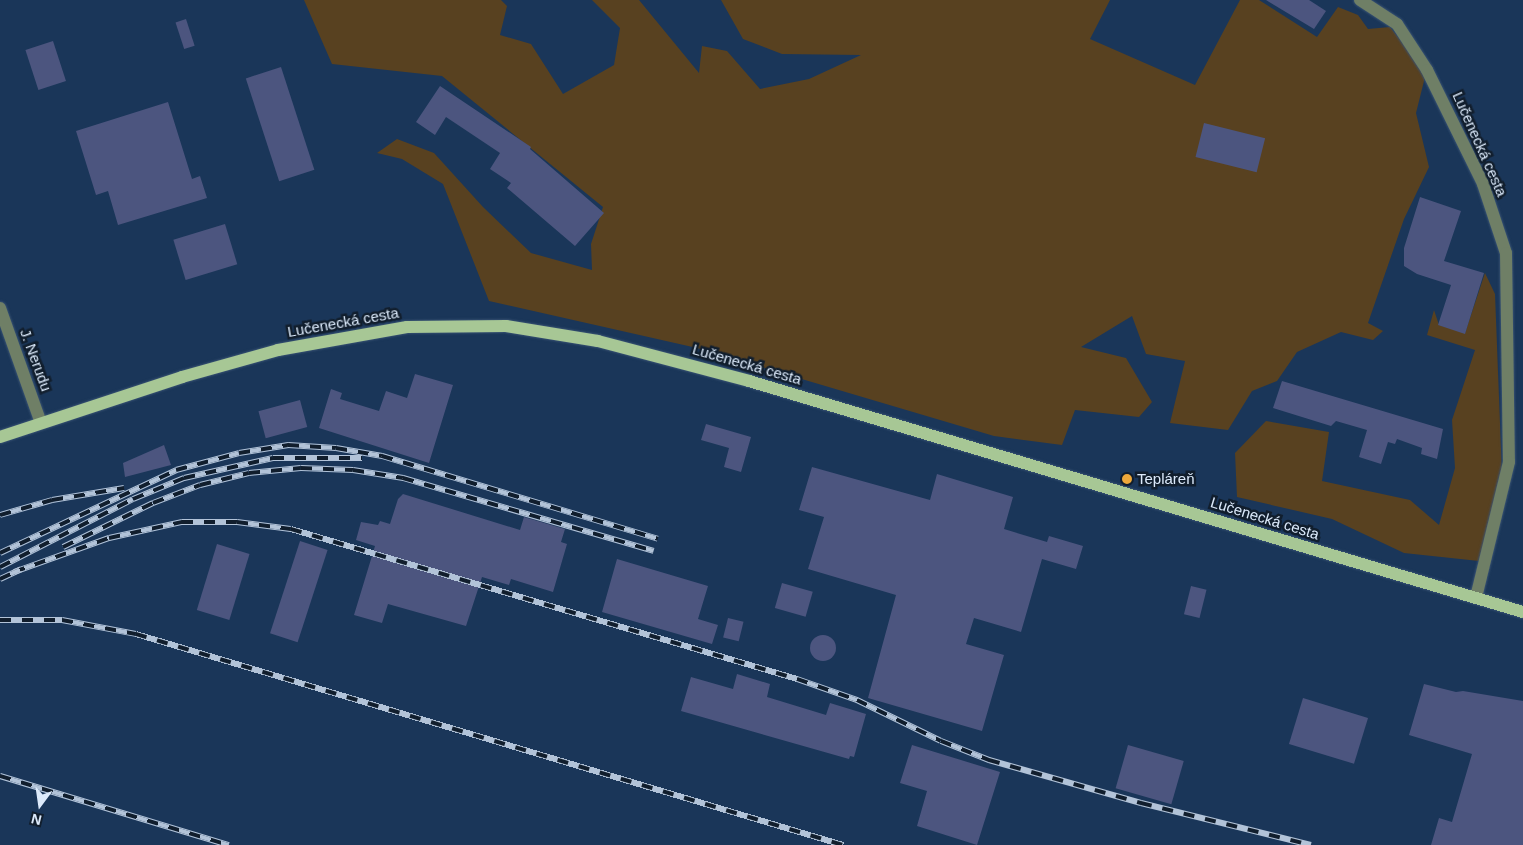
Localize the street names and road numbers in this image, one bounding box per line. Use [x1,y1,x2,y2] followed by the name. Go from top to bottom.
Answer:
[1449,89,1511,199] street label: Lučenecká cesta
[286,303,400,341] street label: Lučenecká cesta
[16,326,56,394] street label: J. Nerudu
[690,340,804,388] street label: Lučenecká cesta
[1209,493,1321,543] street label: Lučenecká cesta

